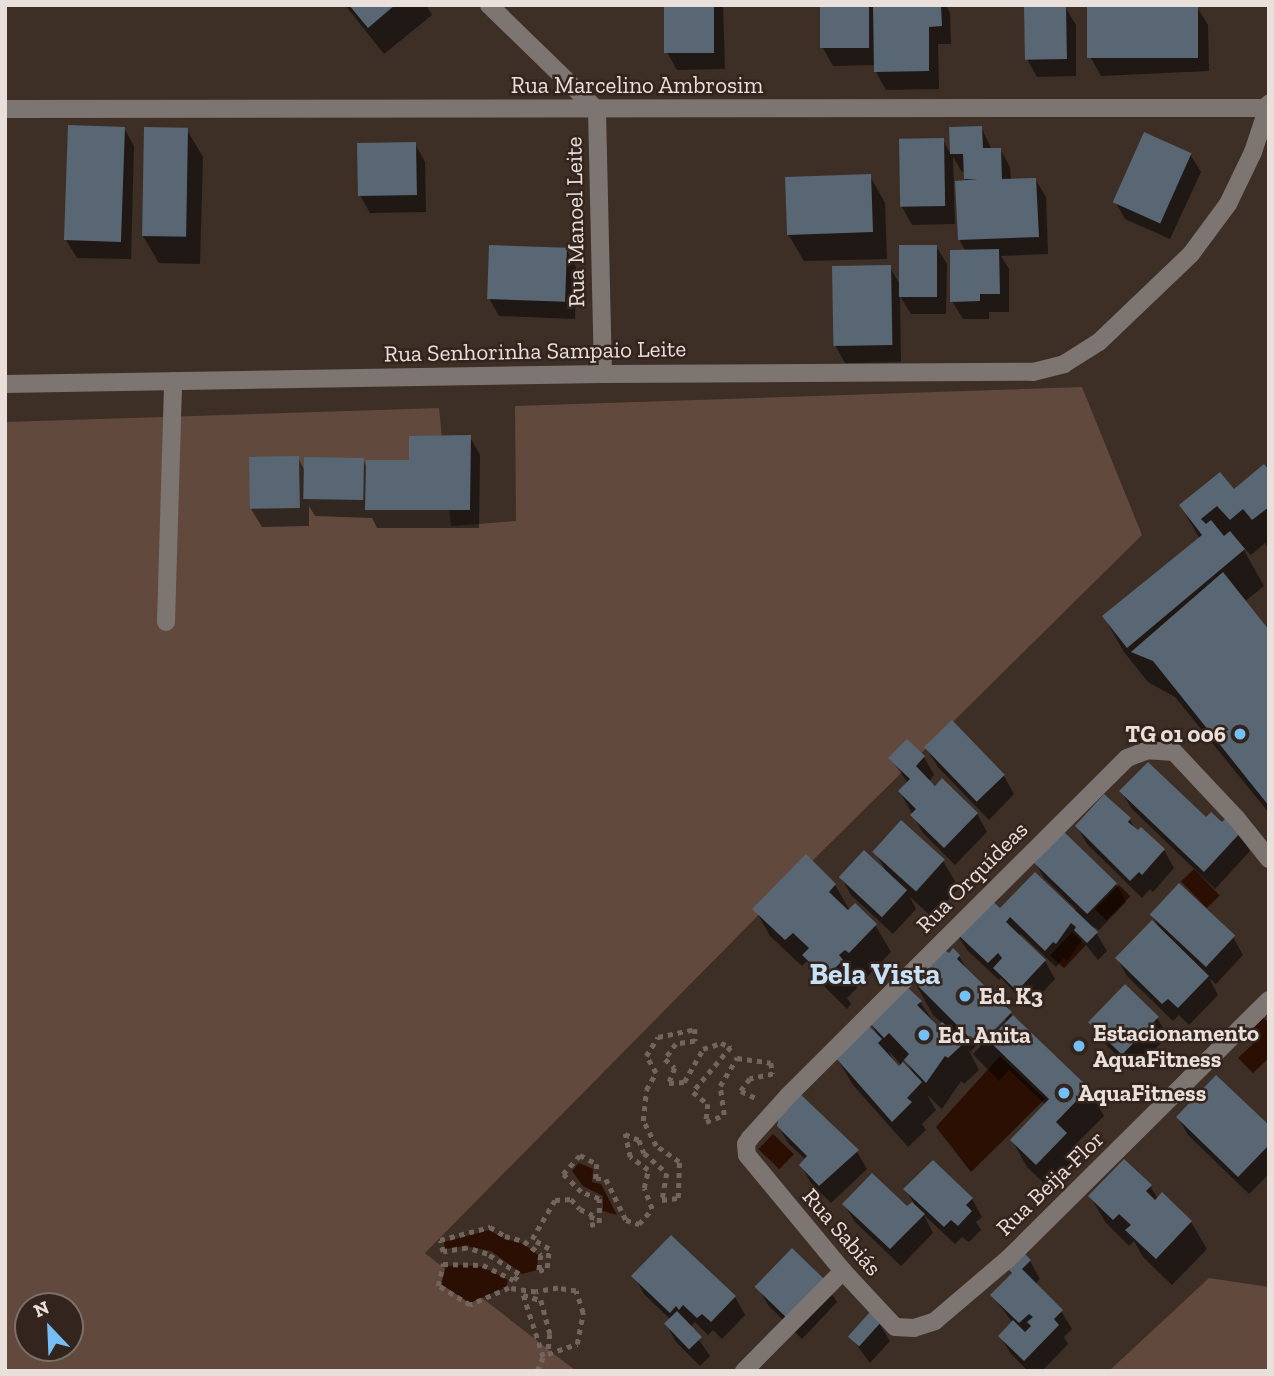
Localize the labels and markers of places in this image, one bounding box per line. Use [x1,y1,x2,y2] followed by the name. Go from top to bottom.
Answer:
[1125,720,1226,748] place label: TG 01 006
[1232,726,1248,742] marker: TG 01 006
[979,982,1043,1010] place label: Ed. K3
[957,988,973,1004] marker: Ed. K3
[1093,1019,1259,1073] place label: Estacionamento AquaFitness
[938,1021,1031,1049] place label: Ed. Anita
[916,1027,932,1043] marker: Ed. Anita
[1071,1038,1087,1054] marker: Estacionamento AquaFitness
[1078,1079,1206,1107] place label: AquaFitness
[1056,1085,1072,1101] marker: AquaFitness

